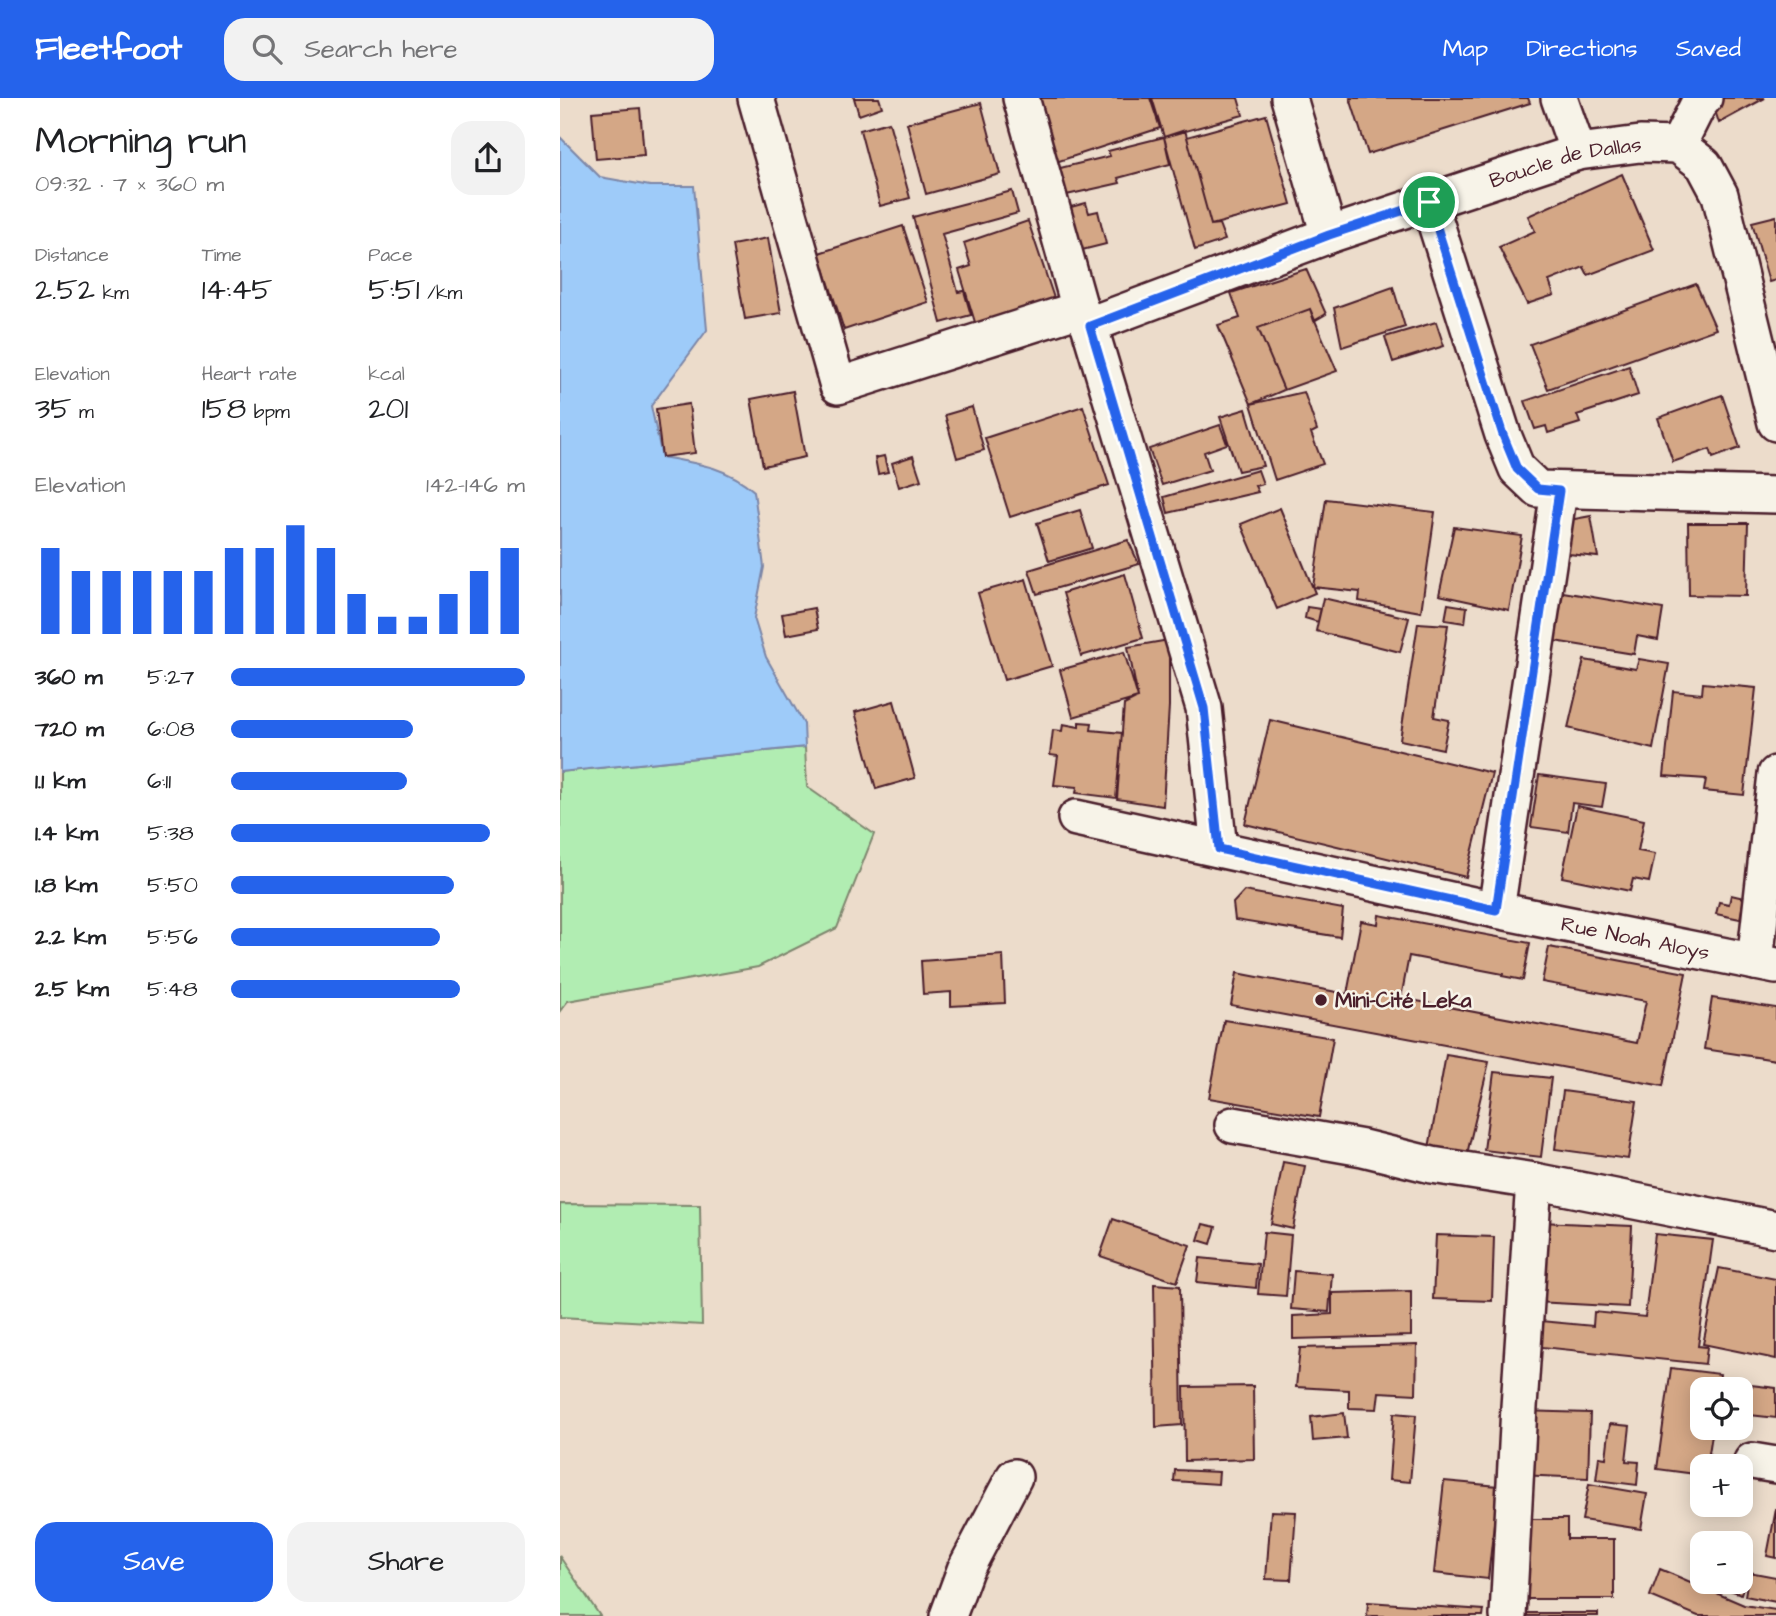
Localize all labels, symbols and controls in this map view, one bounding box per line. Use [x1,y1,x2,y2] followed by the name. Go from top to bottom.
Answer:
[224,18,714,81] search box
[35,26,182,72] text: Fleetfoot
[248,30,286,68] icon: search
[304,31,458,67] text: Search here
[1443,32,1488,66] text: Map
[1526,32,1638,66] text: Directions
[1676,32,1741,66] text: Saved
[35,116,247,168] text: Morning run
[451,121,525,195] button: share
[1486,130,1643,196] street label: Boucle de Dallas
[35,168,224,200] text: 09:32 · 7 × 360 m
[1399,172,1459,232] pin
[1410,183,1448,221] icon: arrive
[35,242,109,269] text: Distance
[202,242,241,269] text: Time
[368,242,412,269] text: Pace
[35,269,95,311] text: 2.52
[202,269,273,311] text: 14:45
[368,269,420,311] text: 5:51
[95,280,129,307] text: km
[420,280,462,307] text: /km
[35,361,110,388] text: Elevation
[202,361,297,388] text: Heart rate
[368,361,405,388] text: kcal
[35,388,72,430] text: 35
[202,388,246,430] text: 158
[368,388,408,430] text: 201
[72,399,94,426] text: m
[246,399,290,426] text: bpm
[35,469,126,501] text: Elevation
[426,469,525,501] text: 142–146 m
[35,661,103,693] text: 360 m
[147,661,194,693] text: 5:27
[35,713,104,745] text: 720 m
[147,713,195,745] text: 6:08
[35,765,85,797] text: 1.1 km
[147,765,171,797] text: 6:11
[35,817,98,849] text: 1.4 km
[147,817,194,849] text: 5:38
[35,869,97,901] text: 1.8 km
[147,869,198,901] text: 5:50
[1558,909,1712,967] street label: Rue Noah Aloys
[35,921,106,953] text: 2.2 km
[147,921,198,953] text: 5:56
[35,973,109,1005] text: 2.5 km
[147,973,198,1005] text: 5:48
[1335,986,1472,1015] place label: Mini-Cité Leka
[1313,992,1329,1008] marker: Mini-Cité Leka
[1690,1377,1753,1594] map controls
[1690,1377,1753,1440] button: locate
[1690,1454,1753,1517] button: +
[35,1522,273,1602] button: Save
[287,1522,525,1602] button: Share
[1690,1531,1753,1594] button: −

